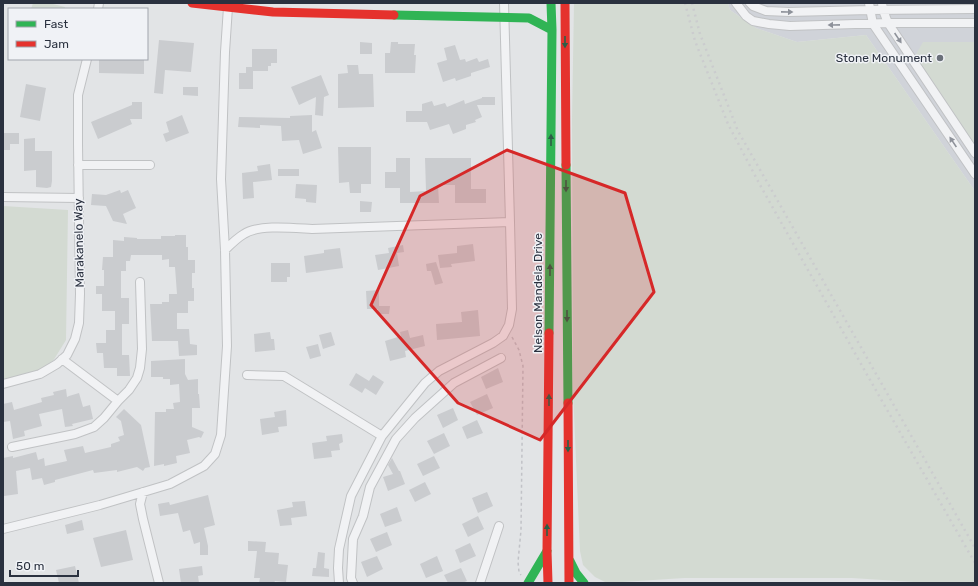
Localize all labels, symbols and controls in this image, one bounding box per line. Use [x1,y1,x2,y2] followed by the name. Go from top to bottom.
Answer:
[8,8,148,60] legend
[781,8,793,15] one-way arrow
[44,17,68,31] text: Fast
[827,22,840,28] one-way arrow
[894,33,902,43] one-way arrow
[562,36,568,49] one-way arrow
[44,37,69,51] text: Jam
[836,51,932,65] place label: Stone Monument
[935,53,945,63] marker: Stone Monument
[548,133,554,146] one-way arrow
[949,137,957,147] one-way arrow
[563,180,569,193] one-way arrow
[71,198,87,288] street label: Marakanelo Way
[531,233,545,353] street label: Nelson Mandela Drive
[547,263,553,276] one-way arrow
[564,310,570,323] one-way arrow
[546,393,552,406] one-way arrow
[565,440,571,453] one-way arrow
[544,524,551,536] one-way arrow
[10,552,78,578] scale bar
[16,559,44,573] text: 50 m

